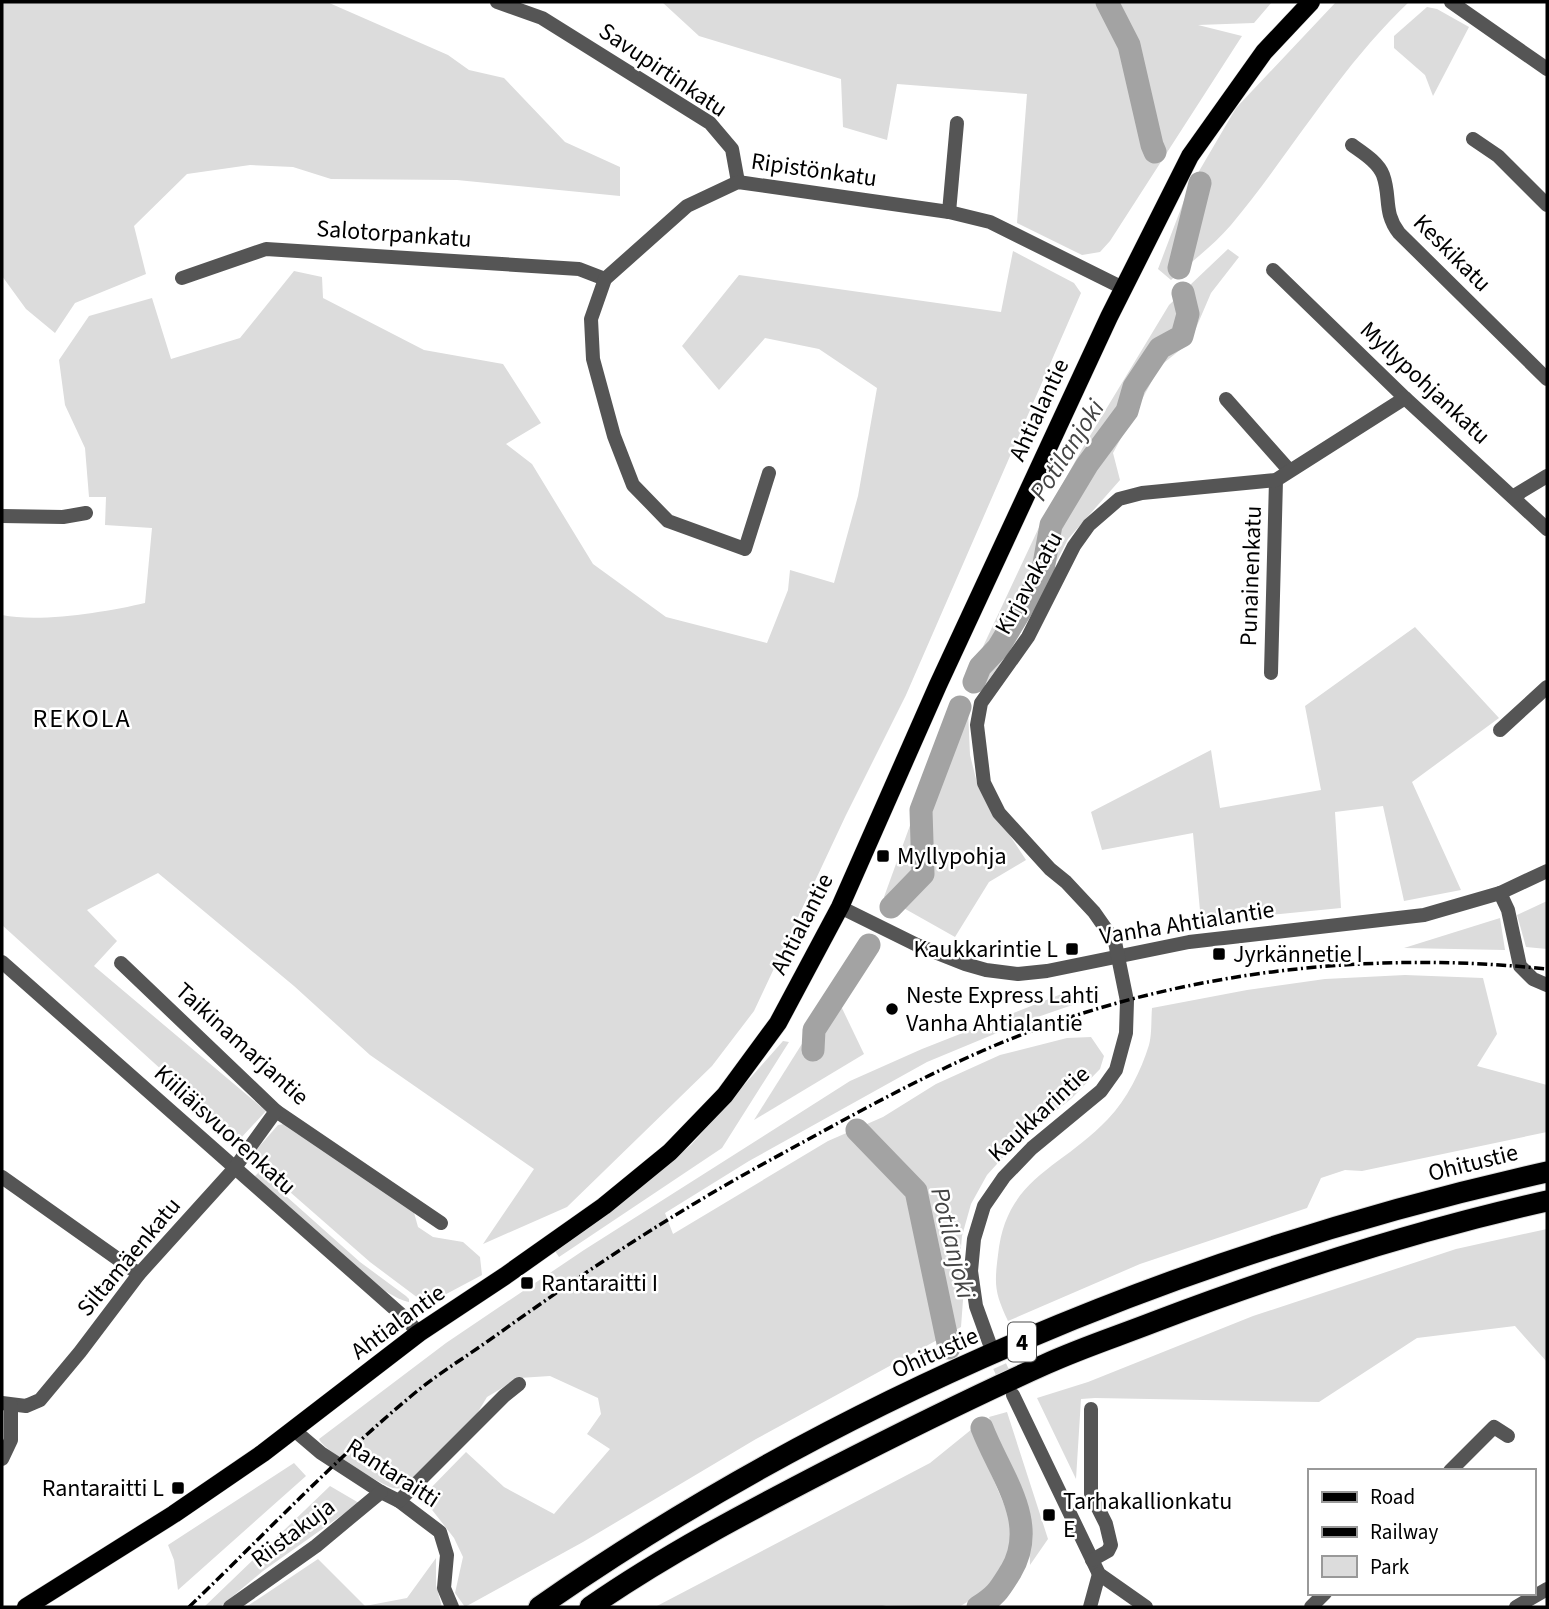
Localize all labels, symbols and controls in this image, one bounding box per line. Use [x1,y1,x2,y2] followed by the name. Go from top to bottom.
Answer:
[592,14,734,126] street label: Savupirtinkatu
[749,144,879,196] street label: Ripistönkatu
[1405,206,1499,300] street label: Keskikatu
[315,211,473,257] street label: Salotorpankatu
[1352,313,1498,453] street label: Myllypohjankatu
[1000,353,1078,467] street label: Ahtialantie
[1020,391,1114,508] water label: Potilanjoki
[1231,505,1271,647] street label: Punainenkatu
[986,525,1072,641] street label: Kirjavakatu
[32,700,132,737] district label: REKOLA
[897,839,1007,874] place label: Myllypohja
[875,848,891,864] marker: Myllypohja
[762,867,842,981] street label: Ahtialantie
[1097,892,1277,954] street label: Vanha Ahtialantie
[914,932,1058,967] place label: Kaukkarintie L
[1233,937,1363,972] place label: Jyrkännetie I
[1064,941,1080,957] marker: Kaukkarintie L
[1211,946,1227,962] marker: Jyrkännetie I
[167,974,317,1114] street label: Taikinamarjantie
[906,978,1099,1041] place label: Neste Express Lahti Vanha Ahtialantie
[884,1001,900,1017] marker: Neste Express Lahti Vanha Ahtialantie
[146,1057,304,1203] street label: Kiiliäisvuorenkatu
[980,1058,1098,1170] street label: Kaukkarintie
[1424,1135,1522,1191] street label: Ohitustie
[921,1183,985,1304] water label: Potilanjoki
[69,1190,189,1324] street label: Siltamäenkatu
[541,1266,658,1301] place label: Rantaraitti I
[519,1275,535,1291] marker: Rantaraitti I
[343,1276,453,1368] street label: Ahtialantie
[886,1318,984,1388] street label: Ohitustie
[1008,1322,1036,1362] road number: 4
[339,1429,447,1517] street label: Rantaraitti
[1308,1469,1535,1595] legend
[42,1471,164,1506] place label: Rantaraitti L
[170,1480,186,1496] marker: Rantaraitti L
[1370,1482,1415,1512] text: Road
[1063,1484,1232,1547] place label: Tarhakallionkatu E
[244,1490,342,1576] street label: Riistakuja
[1041,1507,1057,1523] marker: Tarhakallionkatu E
[1370,1517,1438,1547] text: Railway
[1370,1552,1410,1582] text: Park

